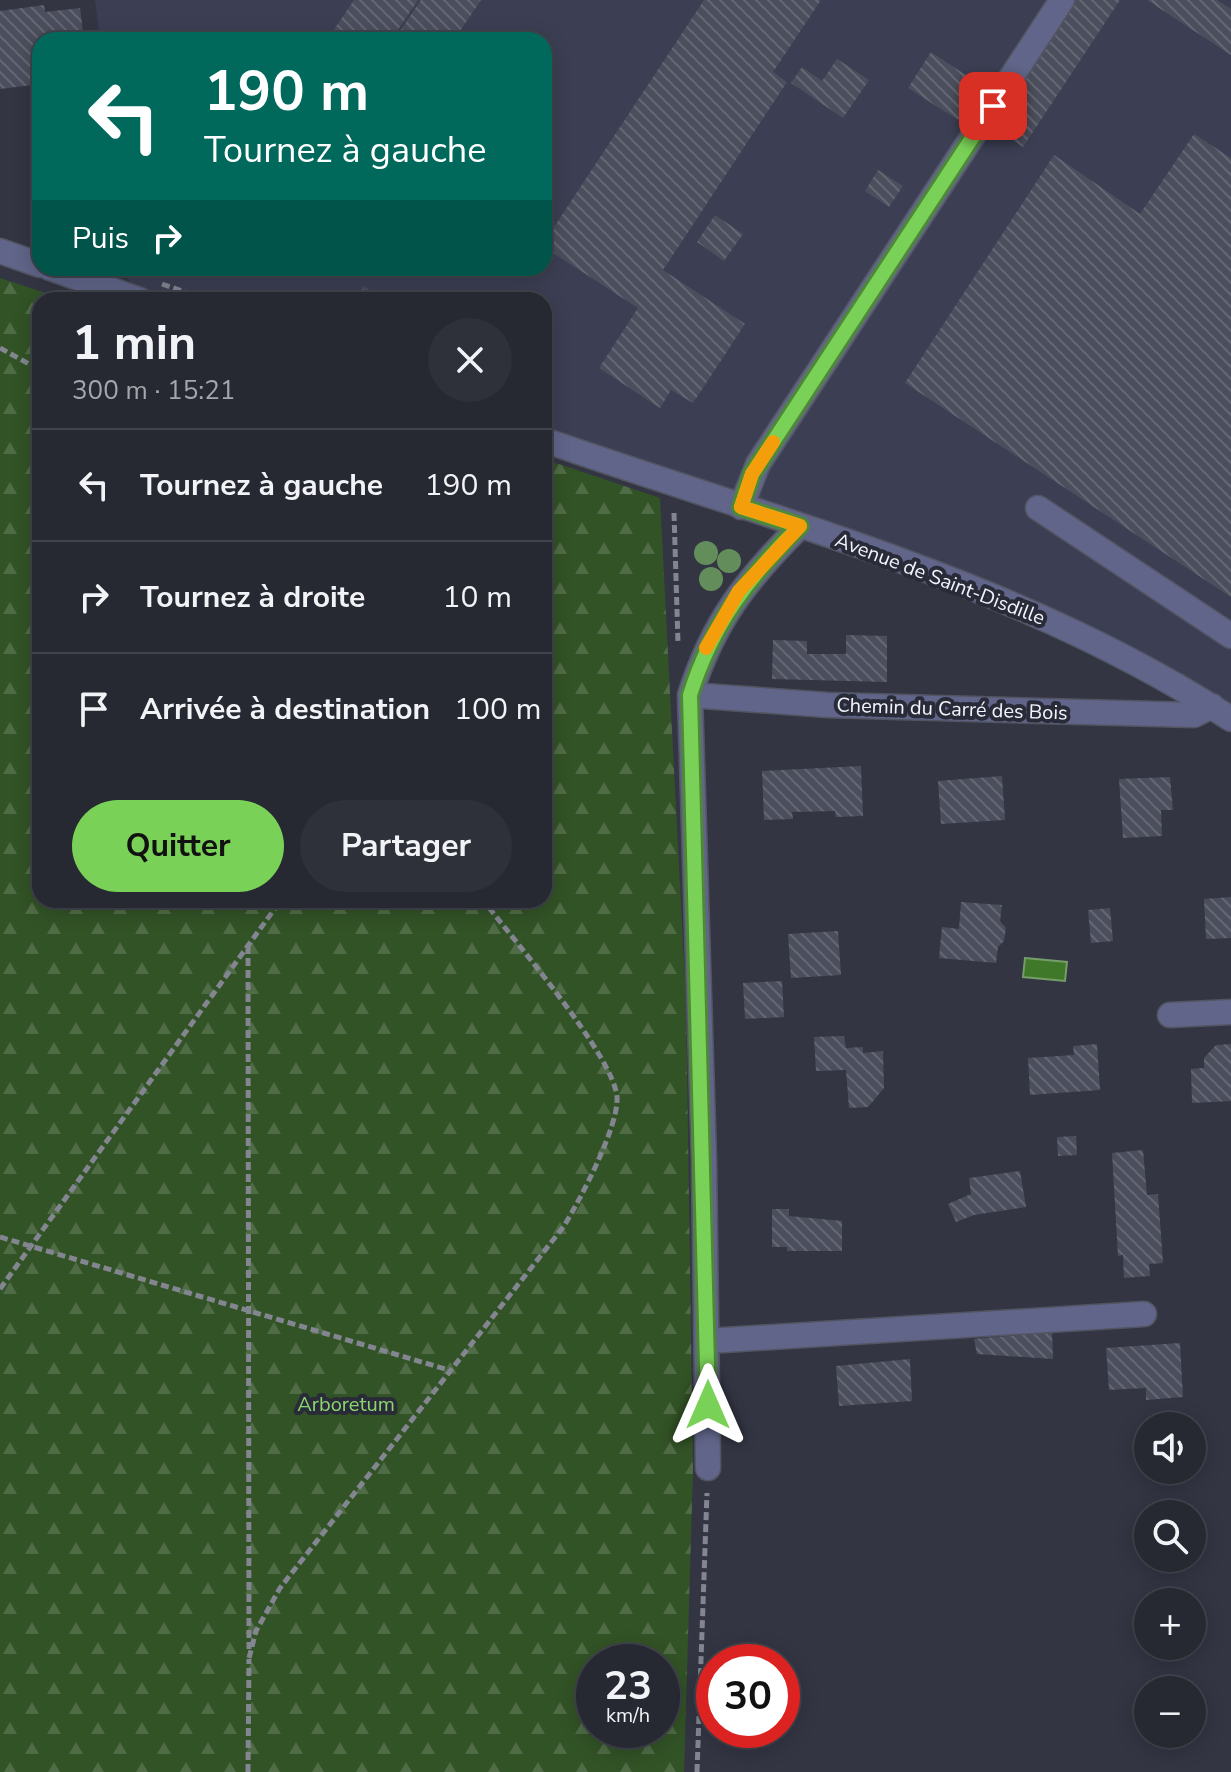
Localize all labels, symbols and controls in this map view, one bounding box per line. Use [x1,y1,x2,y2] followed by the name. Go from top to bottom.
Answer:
[204,53,369,130] text: 190 m
[72,64,176,168] icon: left
[959,72,1027,140] pin
[971,84,1015,128] icon: arrive
[204,126,486,175] text: Tournez à gauche
[145,216,189,260] icon: right
[72,218,129,259] text: Puis
[72,310,196,376] text: 1 min
[428,318,512,402] button: close
[72,373,235,408] text: 300 m · 15:21
[72,463,116,507] icon: left
[140,465,383,506] text: Tournez à gauche
[425,465,512,506] text: 190 m
[831,527,1049,631] street label: Avenue de Saint-Disdille
[72,575,116,619] icon: right
[140,577,365,618] text: Tournez à droite
[443,577,512,618] text: 10 m
[72,687,116,731] icon: arrive
[140,689,430,730] text: Arrivée à destination
[454,689,541,730] text: 100 m
[836,691,1068,727] street label: Chemin du Carré des Bois
[72,800,284,892] button: Quitter
[300,800,512,892] button: Partager
[666,1363,750,1447] position arrow
[297,1391,395,1418] park label: Arboretum
[1134,1412,1206,1748] map controls
[1134,1412,1206,1484] button: sound
[1134,1500,1206,1572] button: search
[1134,1588,1206,1660] button: +
[696,1644,800,1748] speed limit sign: 30
[604,1659,652,1713] text: 23
[1134,1676,1206,1748] button: −
[606,1702,650,1729] text: km/h

